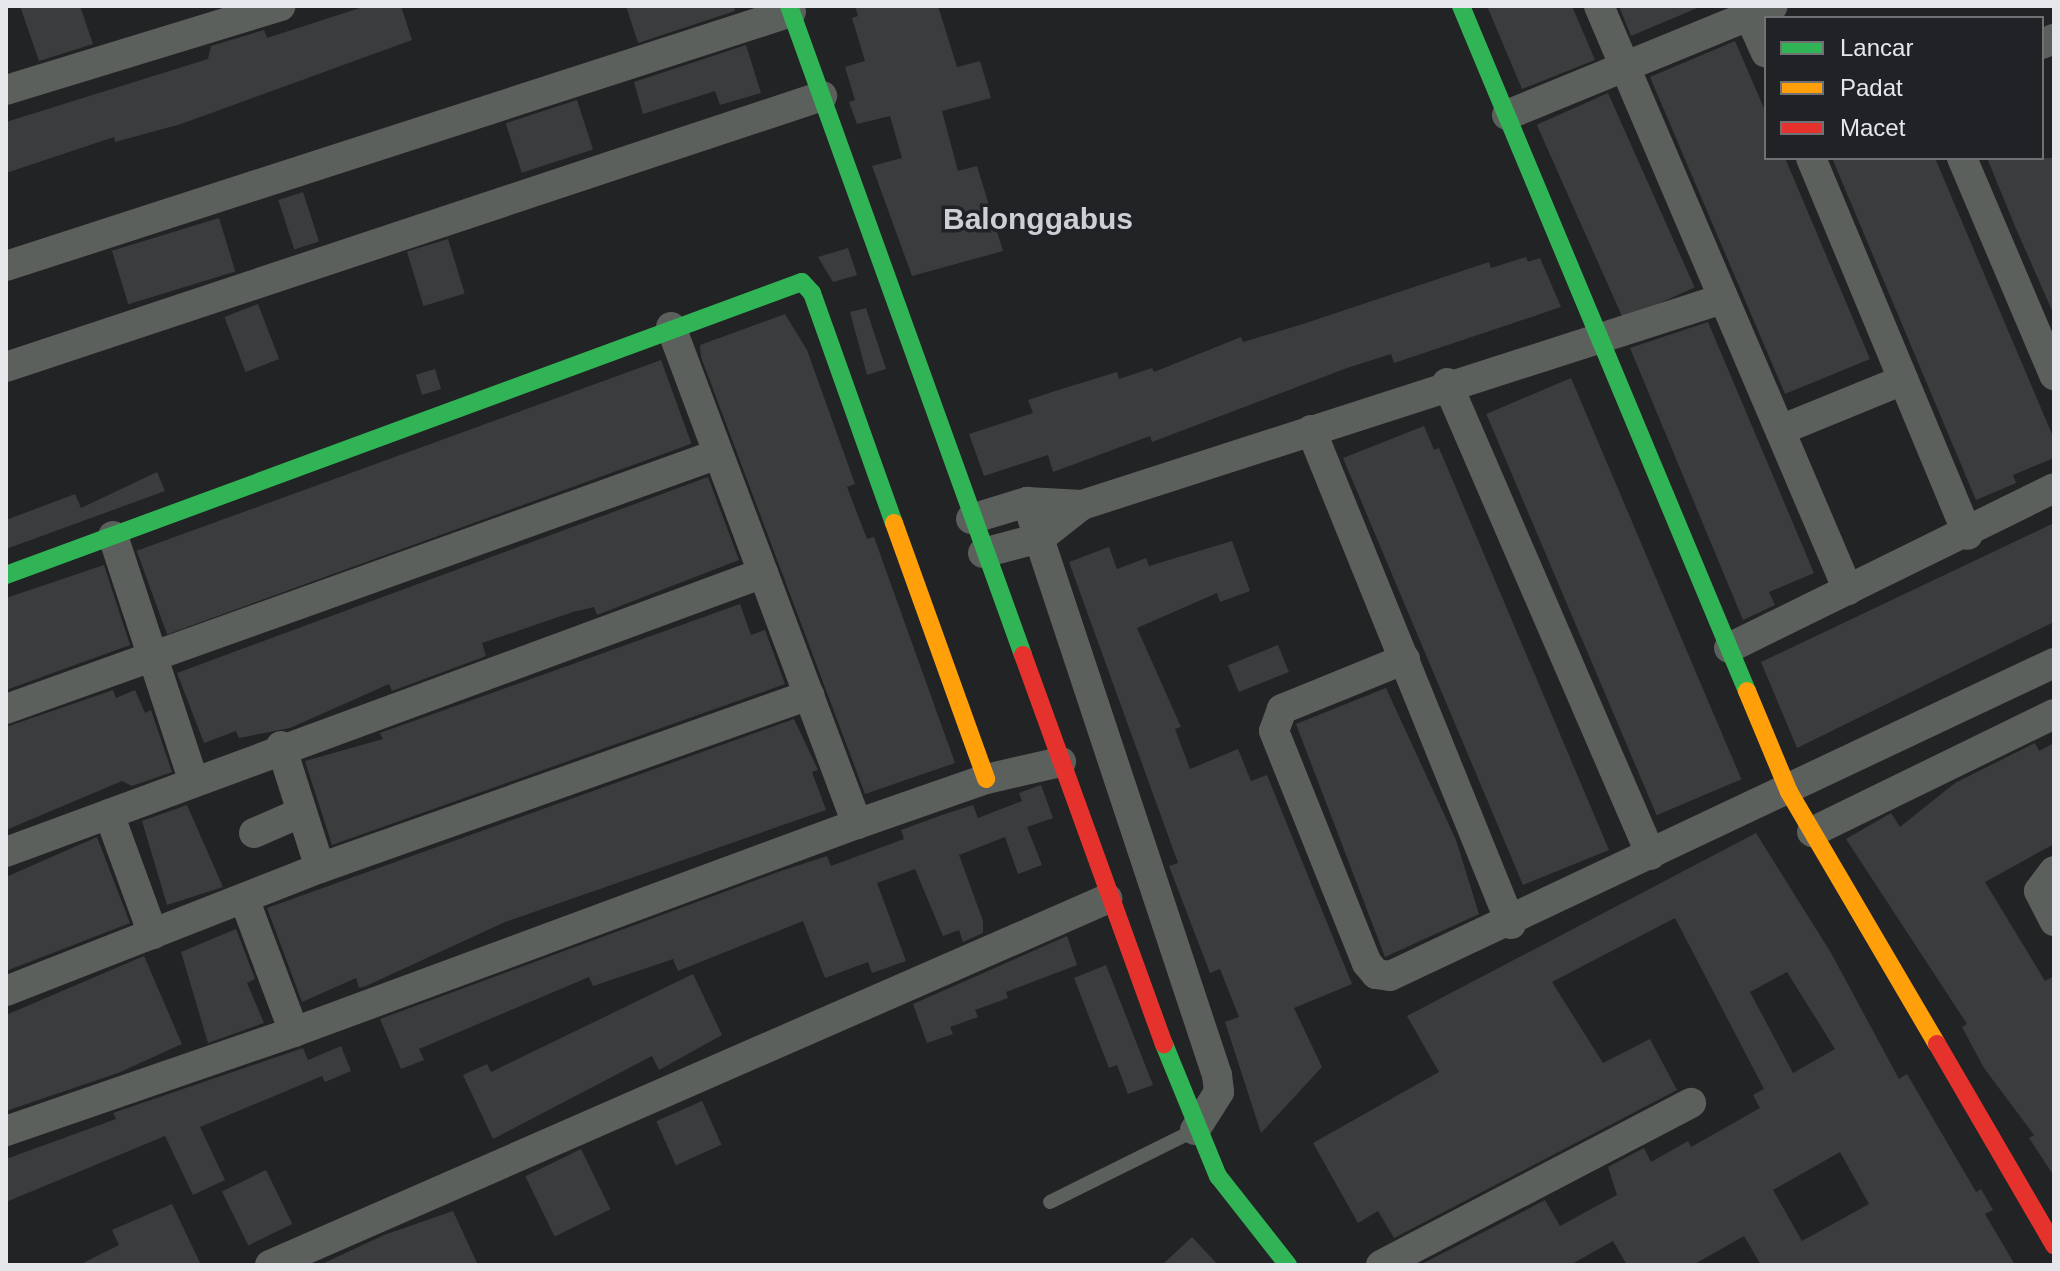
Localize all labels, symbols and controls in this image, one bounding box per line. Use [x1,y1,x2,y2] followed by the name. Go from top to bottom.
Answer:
[1764,16,2044,160] legend
[1840,34,1913,61] text: Lancar
[1840,74,1903,101] text: Padat
[1840,114,1905,141] text: Macet
[943,201,1133,237] district label: Balonggabus

